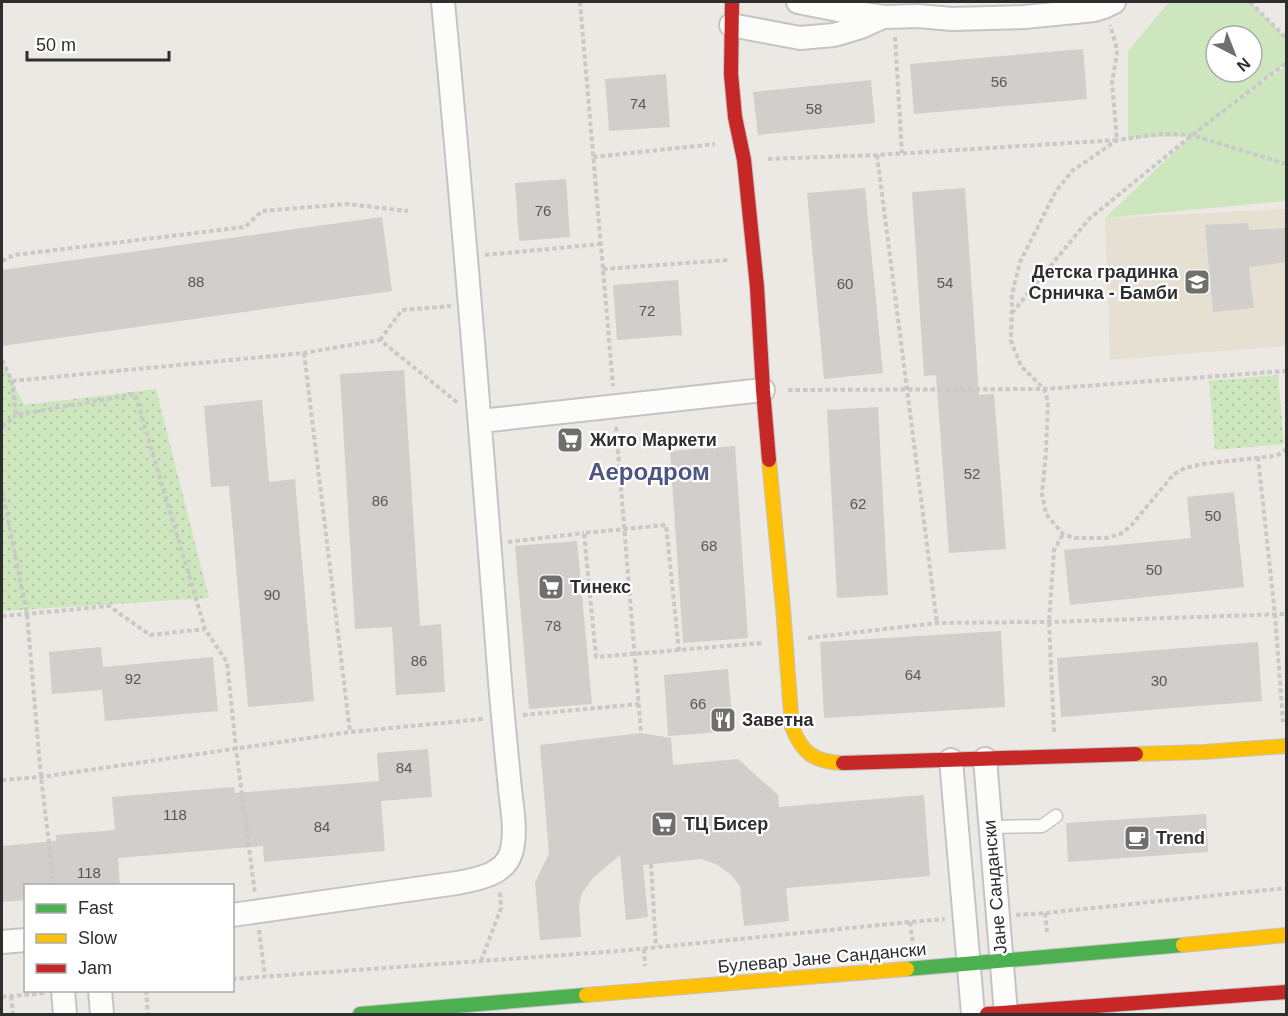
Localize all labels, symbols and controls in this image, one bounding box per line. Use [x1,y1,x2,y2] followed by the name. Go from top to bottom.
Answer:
[27,24,170,62] scale bar
[1204,24,1264,84] north arrow
[36,35,76,55] text: 50 m
[1234,55,1254,75] text: N
[991,73,1007,90] house number: 56
[630,95,646,112] house number: 74
[806,100,822,117] house number: 58
[535,202,551,219] house number: 76
[1028,262,1179,303] place label: Детска градинка Срничка - Бамби
[1182,267,1212,297] school or university icon: Детска градинка Срничка - Бамби
[188,273,204,290] house number: 88
[937,274,953,291] house number: 54
[837,275,853,292] house number: 60
[639,302,655,319] house number: 72
[555,425,585,455] supermarket icon: Жито Маркети
[589,430,717,450] place label: Жито Маркети
[588,458,710,485] district label: Аеродром
[964,465,980,482] house number: 52
[372,492,388,509] house number: 86
[850,495,866,512] house number: 62
[1205,507,1221,524] house number: 50
[701,537,717,554] house number: 68
[1146,561,1162,578] house number: 50
[536,572,566,602] supermarket icon: Тинекс
[570,577,631,597] place label: Тинекс
[264,586,280,603] house number: 90
[545,617,561,634] house number: 78
[411,652,427,669] house number: 86
[905,666,921,683] house number: 64
[125,670,141,687] house number: 92
[1151,672,1167,689] house number: 30
[690,695,706,712] house number: 66
[708,705,738,735] restaurant icon: Заветна
[742,710,815,730] place label: Заветна
[396,759,412,776] house number: 84
[163,806,187,823] house number: 118
[649,809,679,839] supermarket icon: ТЦ Бисер
[684,814,768,834] place label: ТЦ Бисер
[314,818,330,835] house number: 84
[979,819,1011,955] street label: Јане Сандански
[1122,823,1152,853] cafe icon: Trend
[1156,828,1205,848] place label: Trend
[77,864,101,881] house number: 118
[24,884,234,992] legend
[78,898,113,918] text: Fast
[78,928,118,948] text: Slow
[717,939,927,977] street label: Булевар Јане Сандански
[78,958,112,978] text: Jam

